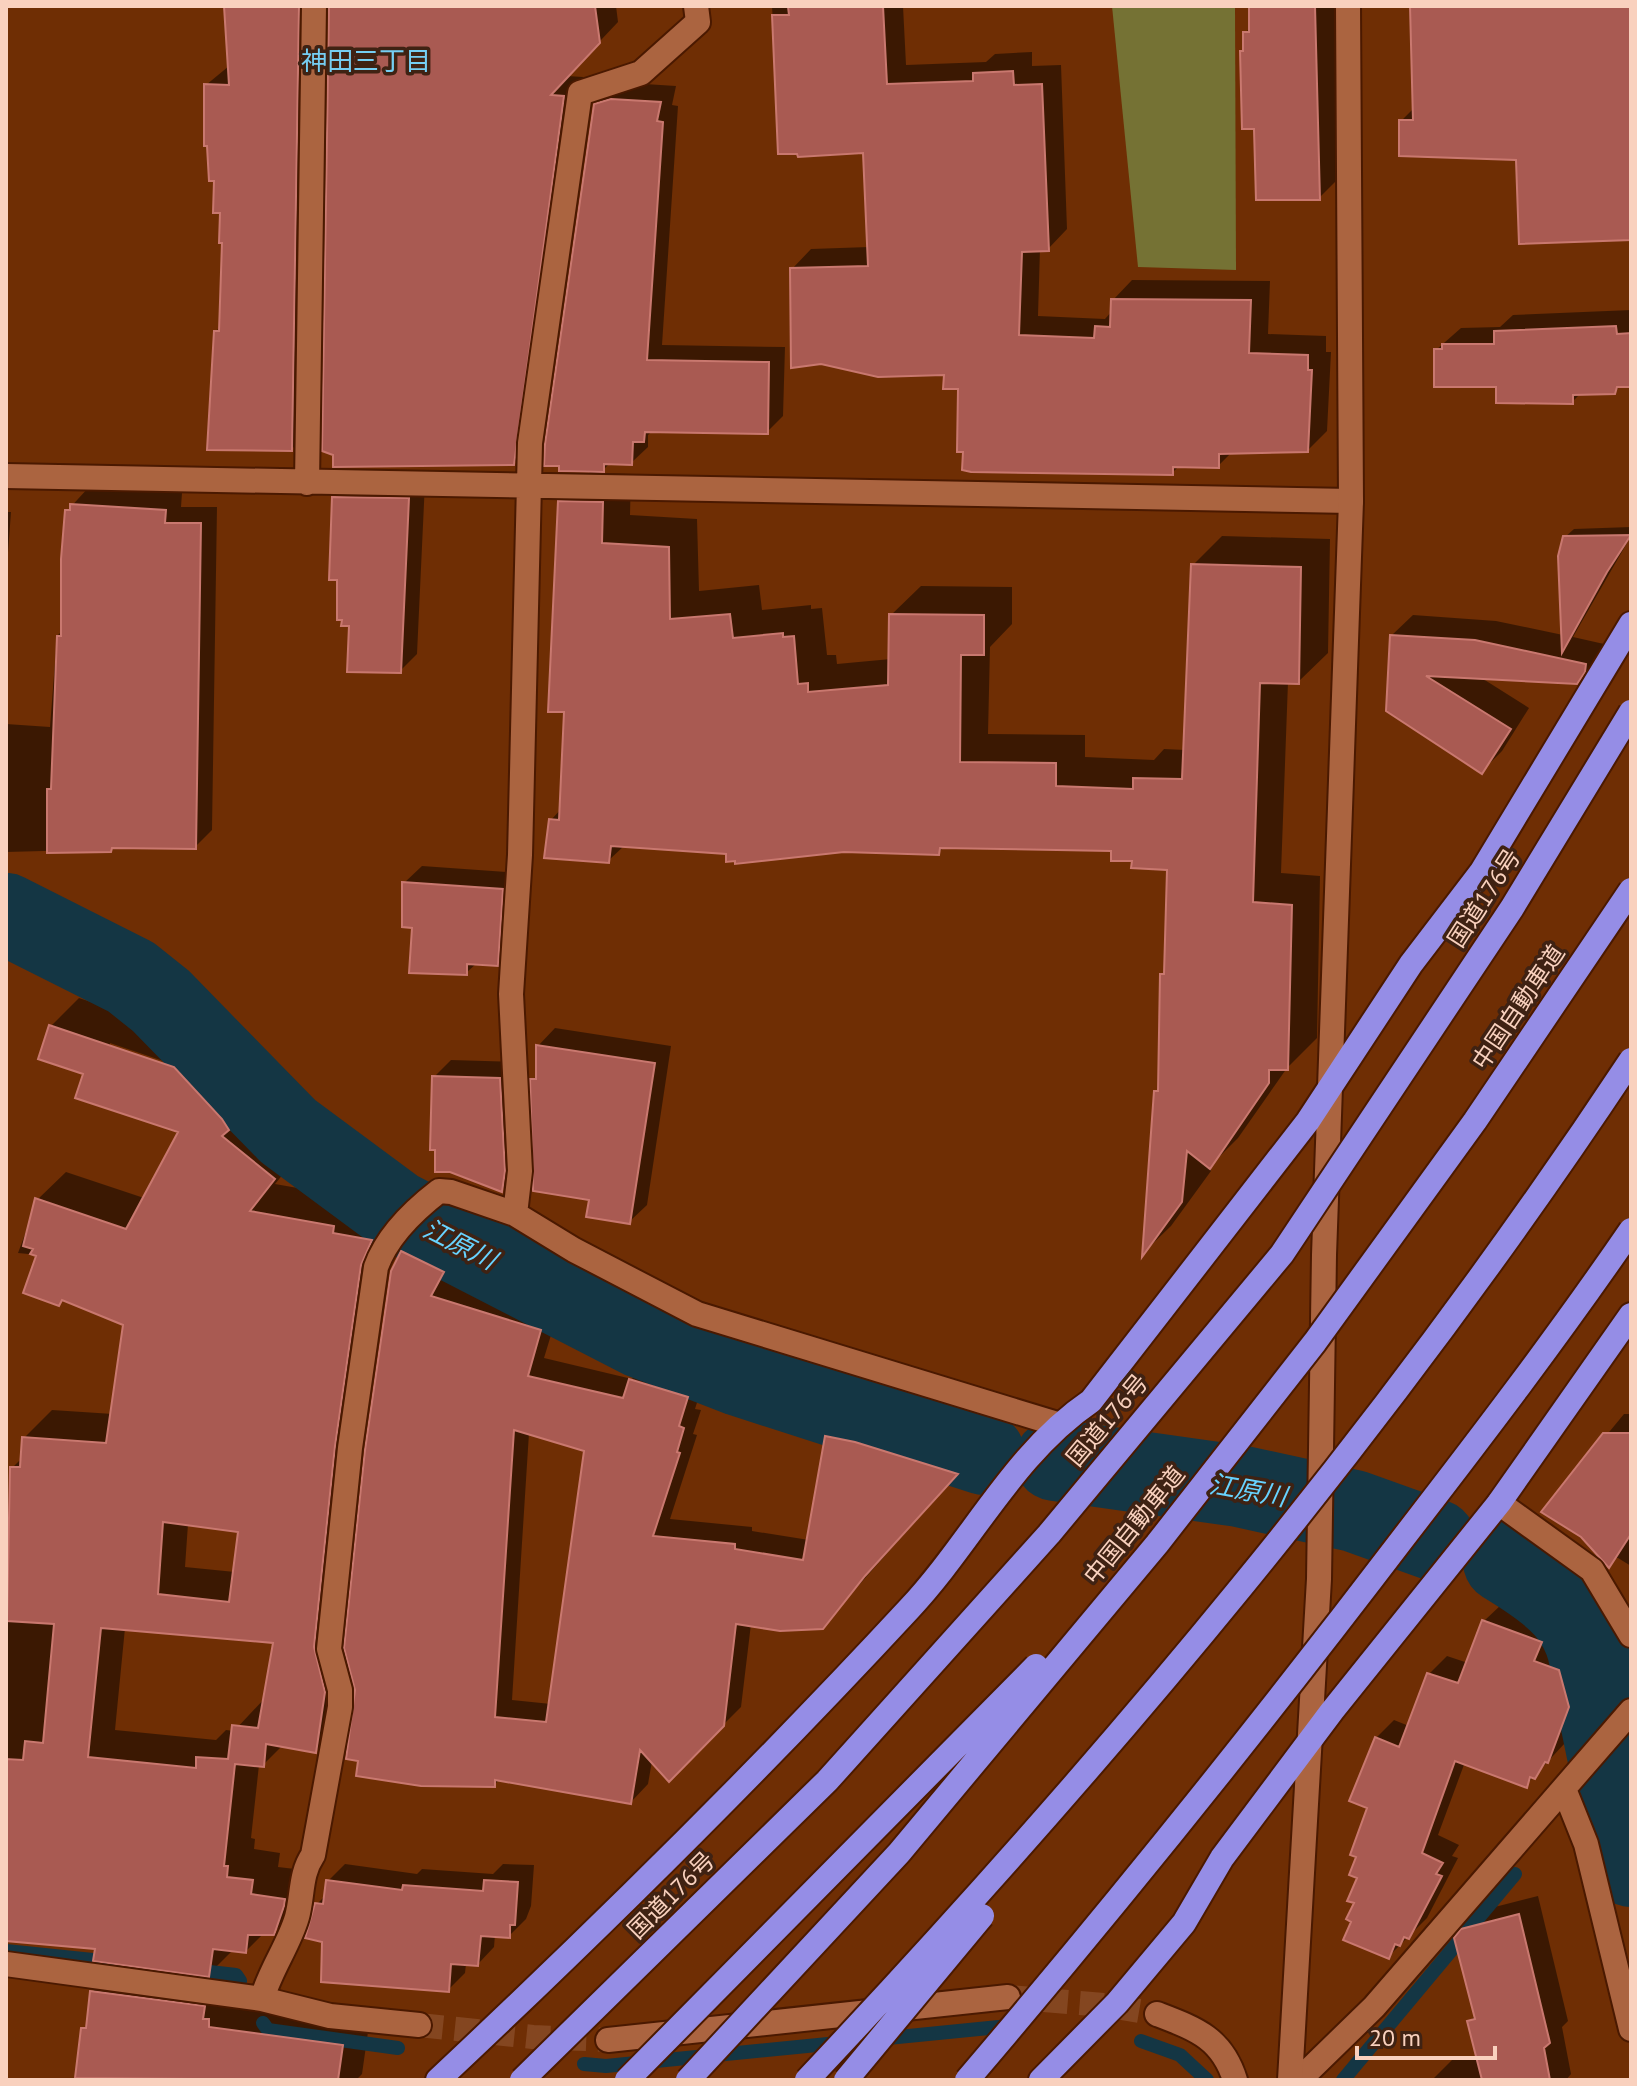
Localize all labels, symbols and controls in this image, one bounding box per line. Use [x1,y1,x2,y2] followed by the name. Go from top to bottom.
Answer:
[301,44,431,77] district label: 神田三丁目
[1441,843,1527,953] street label: 国道176号
[1465,939,1571,1075] street label: 中国自動車道
[418,1212,505,1278] water label: 江原川
[1059,1367,1155,1473] street label: 国道176号
[1077,1459,1191,1591] street label: 中国自動車道
[1207,1467,1292,1514] water label: 江原川
[621,1845,721,1945] street label: 国道176号
[1357,2010,1495,2060] scale bar
[1369,2022,1421,2053] text: 20 m

